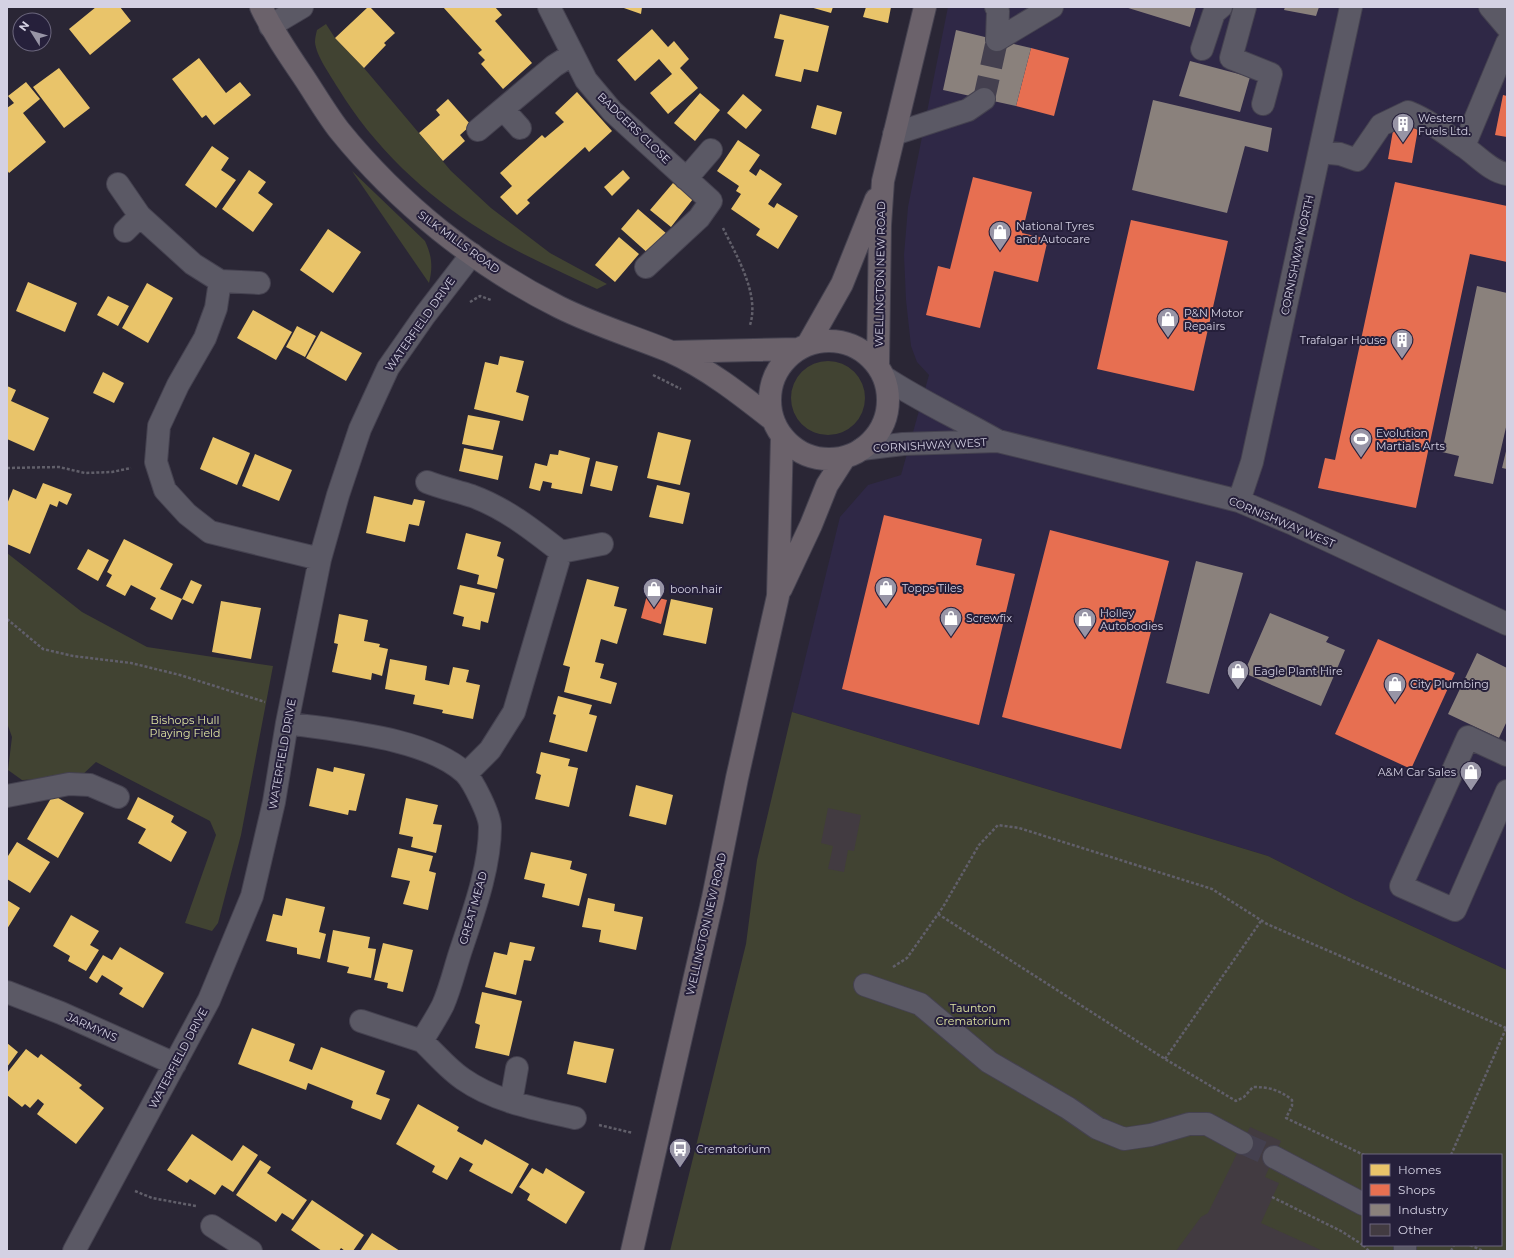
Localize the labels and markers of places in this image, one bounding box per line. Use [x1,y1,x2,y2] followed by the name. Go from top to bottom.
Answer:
[1390,111,1416,144] building icon: Western Fuels Ltd.
[1418,111,1471,138] place label: Western Fuels Ltd.
[987,219,1013,252] shop icon: National Tyres and Autocare
[1016,219,1095,246] place label: National Tyres and Autocare
[1155,306,1181,339] shop icon: P&N Motor Repairs
[1184,306,1244,333] place label: P&N Motor Repairs
[1389,327,1415,360] building icon: Trafalgar House
[1300,333,1386,347] place label: Trafalgar House
[1348,426,1374,459] sports icon: Evolution Martials Arts
[1376,426,1446,453] place label: Evolution Martials Arts
[873,575,899,608] shop icon: Topps Tiles
[641,576,667,609] shop icon: boon.hair
[902,581,963,595] place label: Topps Tiles
[670,582,722,596] place label: boon.hair
[938,605,964,638] shop icon: Screwfix
[1072,606,1098,639] shop icon: Holley Autobodies
[1100,606,1164,633] place label: Holley Autobodies
[966,611,1012,625] place label: Screwfix
[1225,658,1251,691] shop icon: Eagle Plant Hire
[1254,664,1343,678] place label: Eagle Plant Hire
[1382,671,1408,704] shop icon: City Plumbing
[1410,677,1489,691] place label: City Plumbing
[1458,759,1484,792] shop icon: A&M Car Sales
[1378,765,1457,779] place label: A&M Car Sales
[667,1136,693,1169] bus stop icon: Crematorium
[696,1142,770,1156] place label: Crematorium

